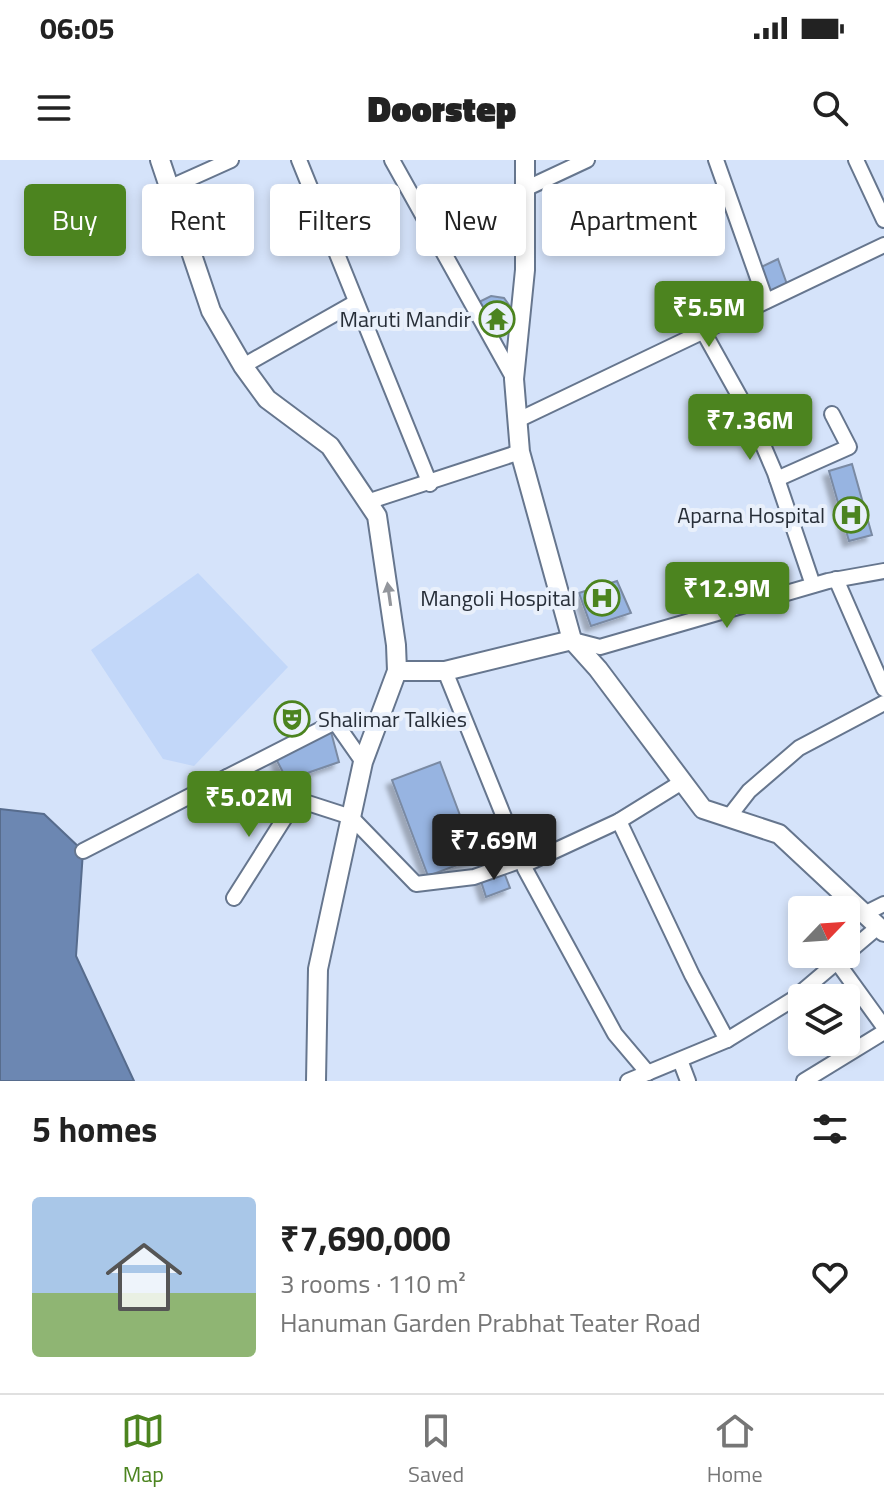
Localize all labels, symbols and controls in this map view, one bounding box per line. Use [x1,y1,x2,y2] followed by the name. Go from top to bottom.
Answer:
[40,5,115,51] text: 06:05
[368,81,516,136] text: Doorstep
[32,86,76,130] icon: menu
[808,86,852,130] icon: search
[24,184,126,256] chip: Buy
[142,184,254,256] chip: Rent
[270,184,400,256] chip: Filters
[416,184,526,256] chip: New
[542,184,725,256] chip: Apartment
[653,281,765,349] pin: ₹5.5M
[673,287,745,326] text: ₹5.5M
[478,300,516,338] temple icon: Maruti Mandir
[339,302,471,336] place label: Maruti Mandir
[685,394,815,462] pin: ₹7.36M
[706,400,794,439] text: ₹7.36M
[832,496,870,534] hospital icon: Aparna Hospital
[677,498,825,532] place label: Aparna Hospital
[662,562,792,630] pin: ₹12.9M
[683,568,771,607] text: ₹12.9M
[583,579,621,617] hospital icon: Mangoli Hospital
[382,581,395,606] one-way arrow
[420,581,576,615] place label: Mangoli Hospital
[273,700,311,738] theatre icon: Shalimar Talkies
[318,702,467,736] place label: Shalimar Talkies
[184,771,314,839] pin: ₹5.02M
[205,777,293,816] text: ₹5.02M
[429,814,559,882] pin: ₹7.69M
[450,820,538,859] text: ₹7.69M
[788,896,860,968] north arrow
[788,896,860,1056] map controls
[788,984,860,1056] button: layers
[32,1103,157,1155] text: 5 homes
[808,1107,852,1151] icon: filters
[280,1212,451,1264] text: ₹7,690,000
[96,1229,192,1325] icon: home
[808,1255,852,1299] icon: heart
[280,1264,466,1303] text: 3 rooms · 110 m²
[280,1303,701,1342] text: Hanuman Garden Prabhat Teater Road
[121,1409,165,1491] tab: Map
[408,1409,464,1491] tab: Saved
[707,1409,763,1491] tab: Home

